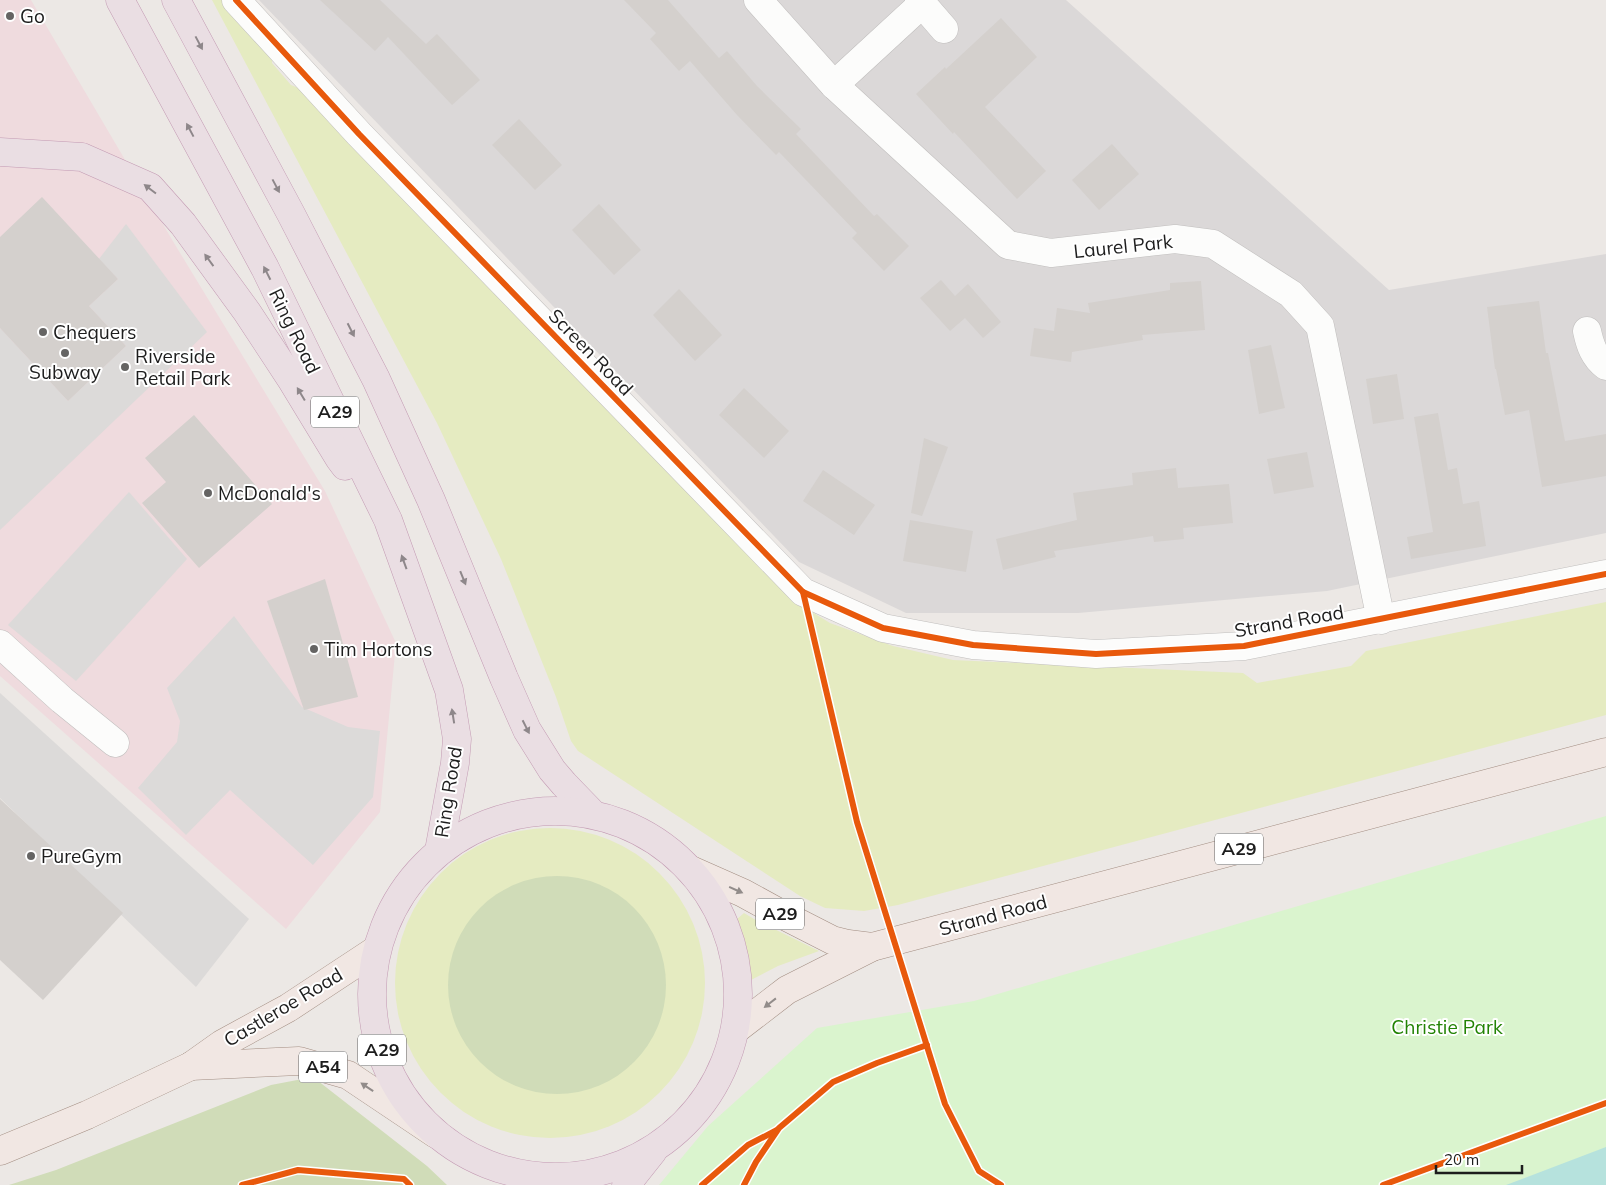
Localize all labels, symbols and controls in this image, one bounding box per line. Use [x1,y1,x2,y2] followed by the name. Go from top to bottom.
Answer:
[20,4,45,28] place label: Go
[4,10,16,22] marker: Go
[195,36,203,50] one-way arrow
[186,122,194,137] one-way arrow
[272,179,281,193] one-way arrow
[143,183,156,194] one-way arrow
[1072,229,1174,263] street label: Laurel Park
[204,253,214,267] one-way arrow
[263,266,271,280] one-way arrow
[264,284,326,378] street label: Ring Road
[544,304,638,400] street label: Screen Road
[53,320,136,344] place label: Chequers
[347,323,355,337] one-way arrow
[37,326,49,338] marker: Chequers
[135,344,231,390] place label: Riverside Retail Park
[59,347,71,359] marker: Subway
[29,360,101,384] place label: Subway
[119,361,131,373] marker: Riverside Retail Park
[296,388,305,401] one-way arrow
[311,397,359,428] road number: A29
[218,481,321,505] place label: McDonald's
[202,487,214,499] marker: McDonald's
[399,555,407,569] one-way arrow
[459,571,467,586] one-way arrow
[1232,600,1346,642] street label: Strand Road
[324,637,432,661] place label: Tim Hortons
[308,643,320,655] marker: Tim Hortons
[449,708,457,724] one-way arrow
[523,720,531,734] one-way arrow
[429,745,467,839] street label: Ring Road
[1215,834,1263,864] road number: A29
[41,844,122,868] place label: PureGym
[25,850,37,862] marker: PureGym
[729,886,743,894] one-way arrow
[936,889,1050,941] street label: Strand Road
[756,899,804,930] road number: A29
[219,962,347,1052] street label: Castleroe Road
[763,998,777,1008] one-way arrow
[1391,1015,1503,1039] park label: Christie Park
[358,1034,406,1066] road number: A29
[299,1052,347,1082] road number: A54
[360,1082,373,1092] one-way arrow
[1436,1142,1522,1174] scale bar
[1444,1150,1479,1169] text: 20 m

